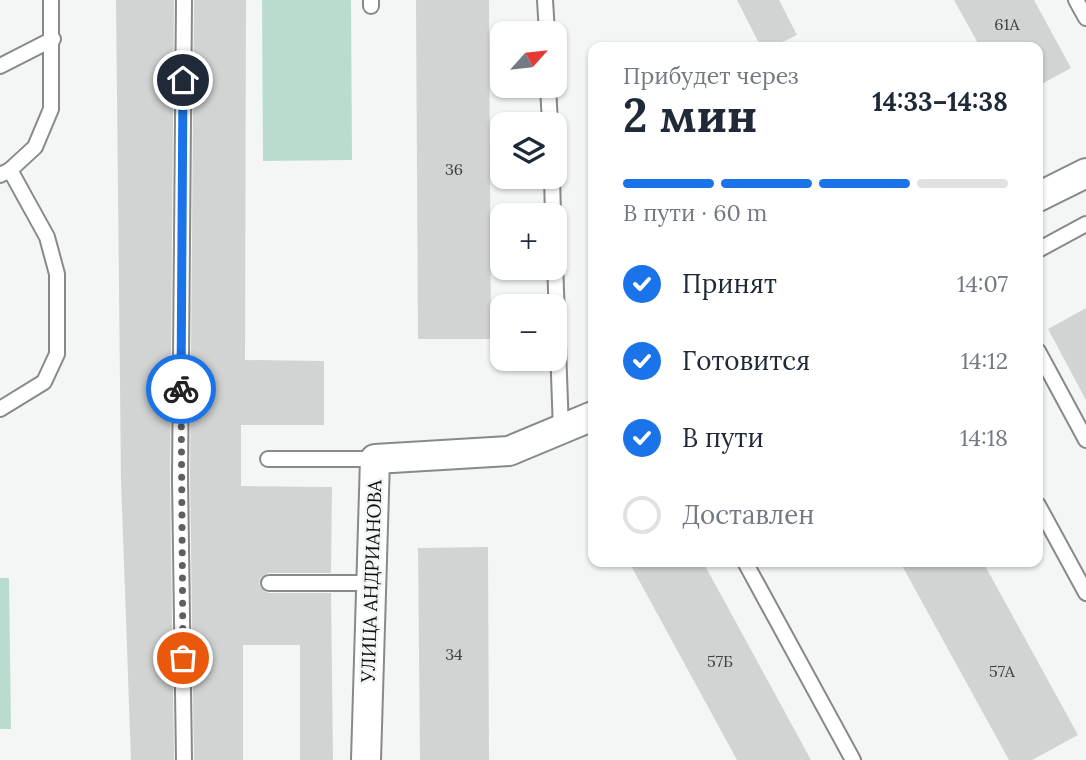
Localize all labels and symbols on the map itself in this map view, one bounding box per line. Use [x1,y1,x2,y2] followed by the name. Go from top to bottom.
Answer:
[994,14,1021,34] house number: 61А
[490,21,567,98] north arrow
[153,50,213,110] pin
[445,159,463,179] house number: 36
[146,354,216,424] courier
[355,478,387,684] street label: УЛИЦА АНДРИАНОВА
[153,628,213,688] pin
[445,644,463,664] house number: 34
[707,651,733,671] house number: 57Б
[989,661,1016,681] house number: 57А

